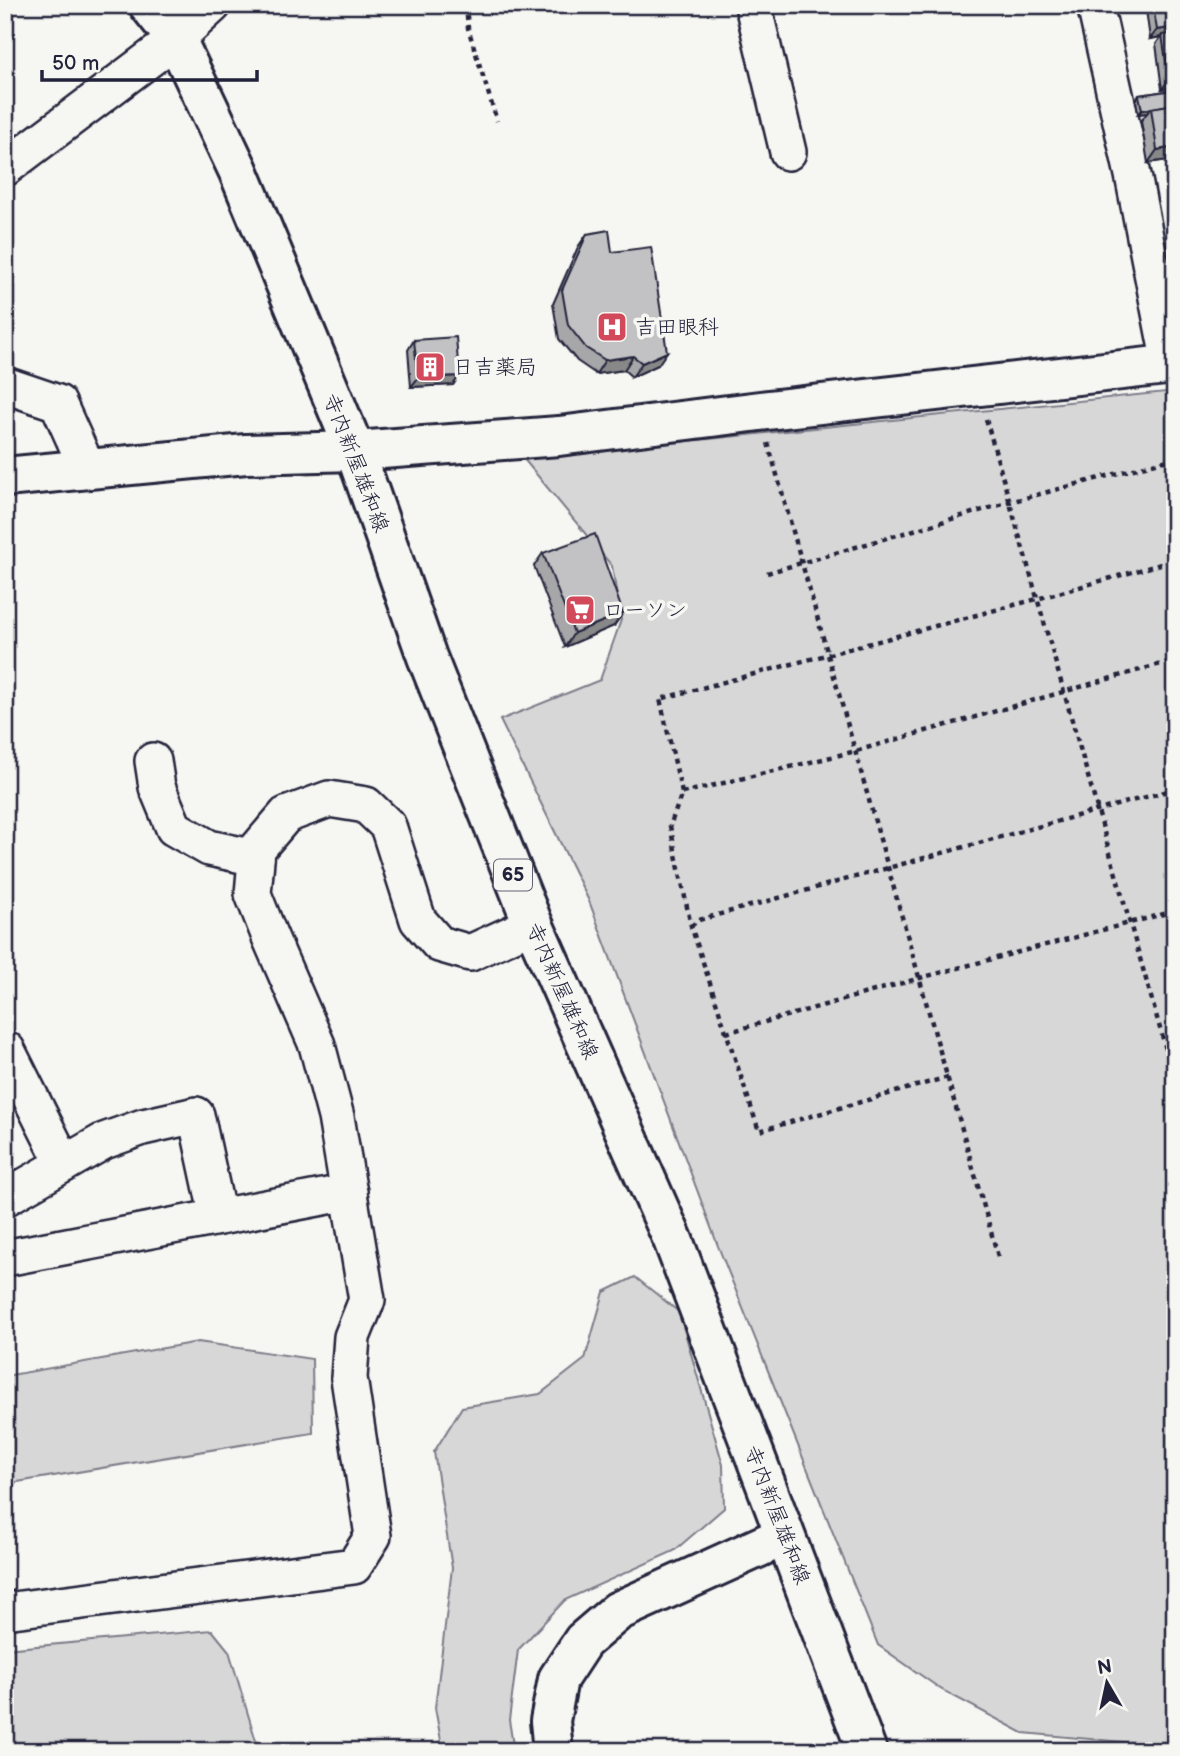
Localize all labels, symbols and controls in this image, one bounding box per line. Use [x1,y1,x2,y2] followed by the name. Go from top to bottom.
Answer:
[42,38,257,82] scale bar
[52,51,99,76] text: 50 m
[595,310,629,344] hospital icon: 吉田眼科
[635,315,719,340] place label: 吉田眼科
[413,350,447,384] building icon: 日吉薬局
[453,355,537,380] place label: 日吉薬局
[318,390,394,536] street label: 寺内新屋雄和線
[563,593,597,627] supermarket icon: ローソン
[603,598,687,623] place label: ローソン
[494,860,532,890] road number: 65
[521,919,603,1063] street label: 寺内新屋雄和線
[739,1442,815,1588] street label: 寺内新屋雄和線
[1072,1648,1142,1718] north arrow
[1096,1655,1113,1680] text: N

